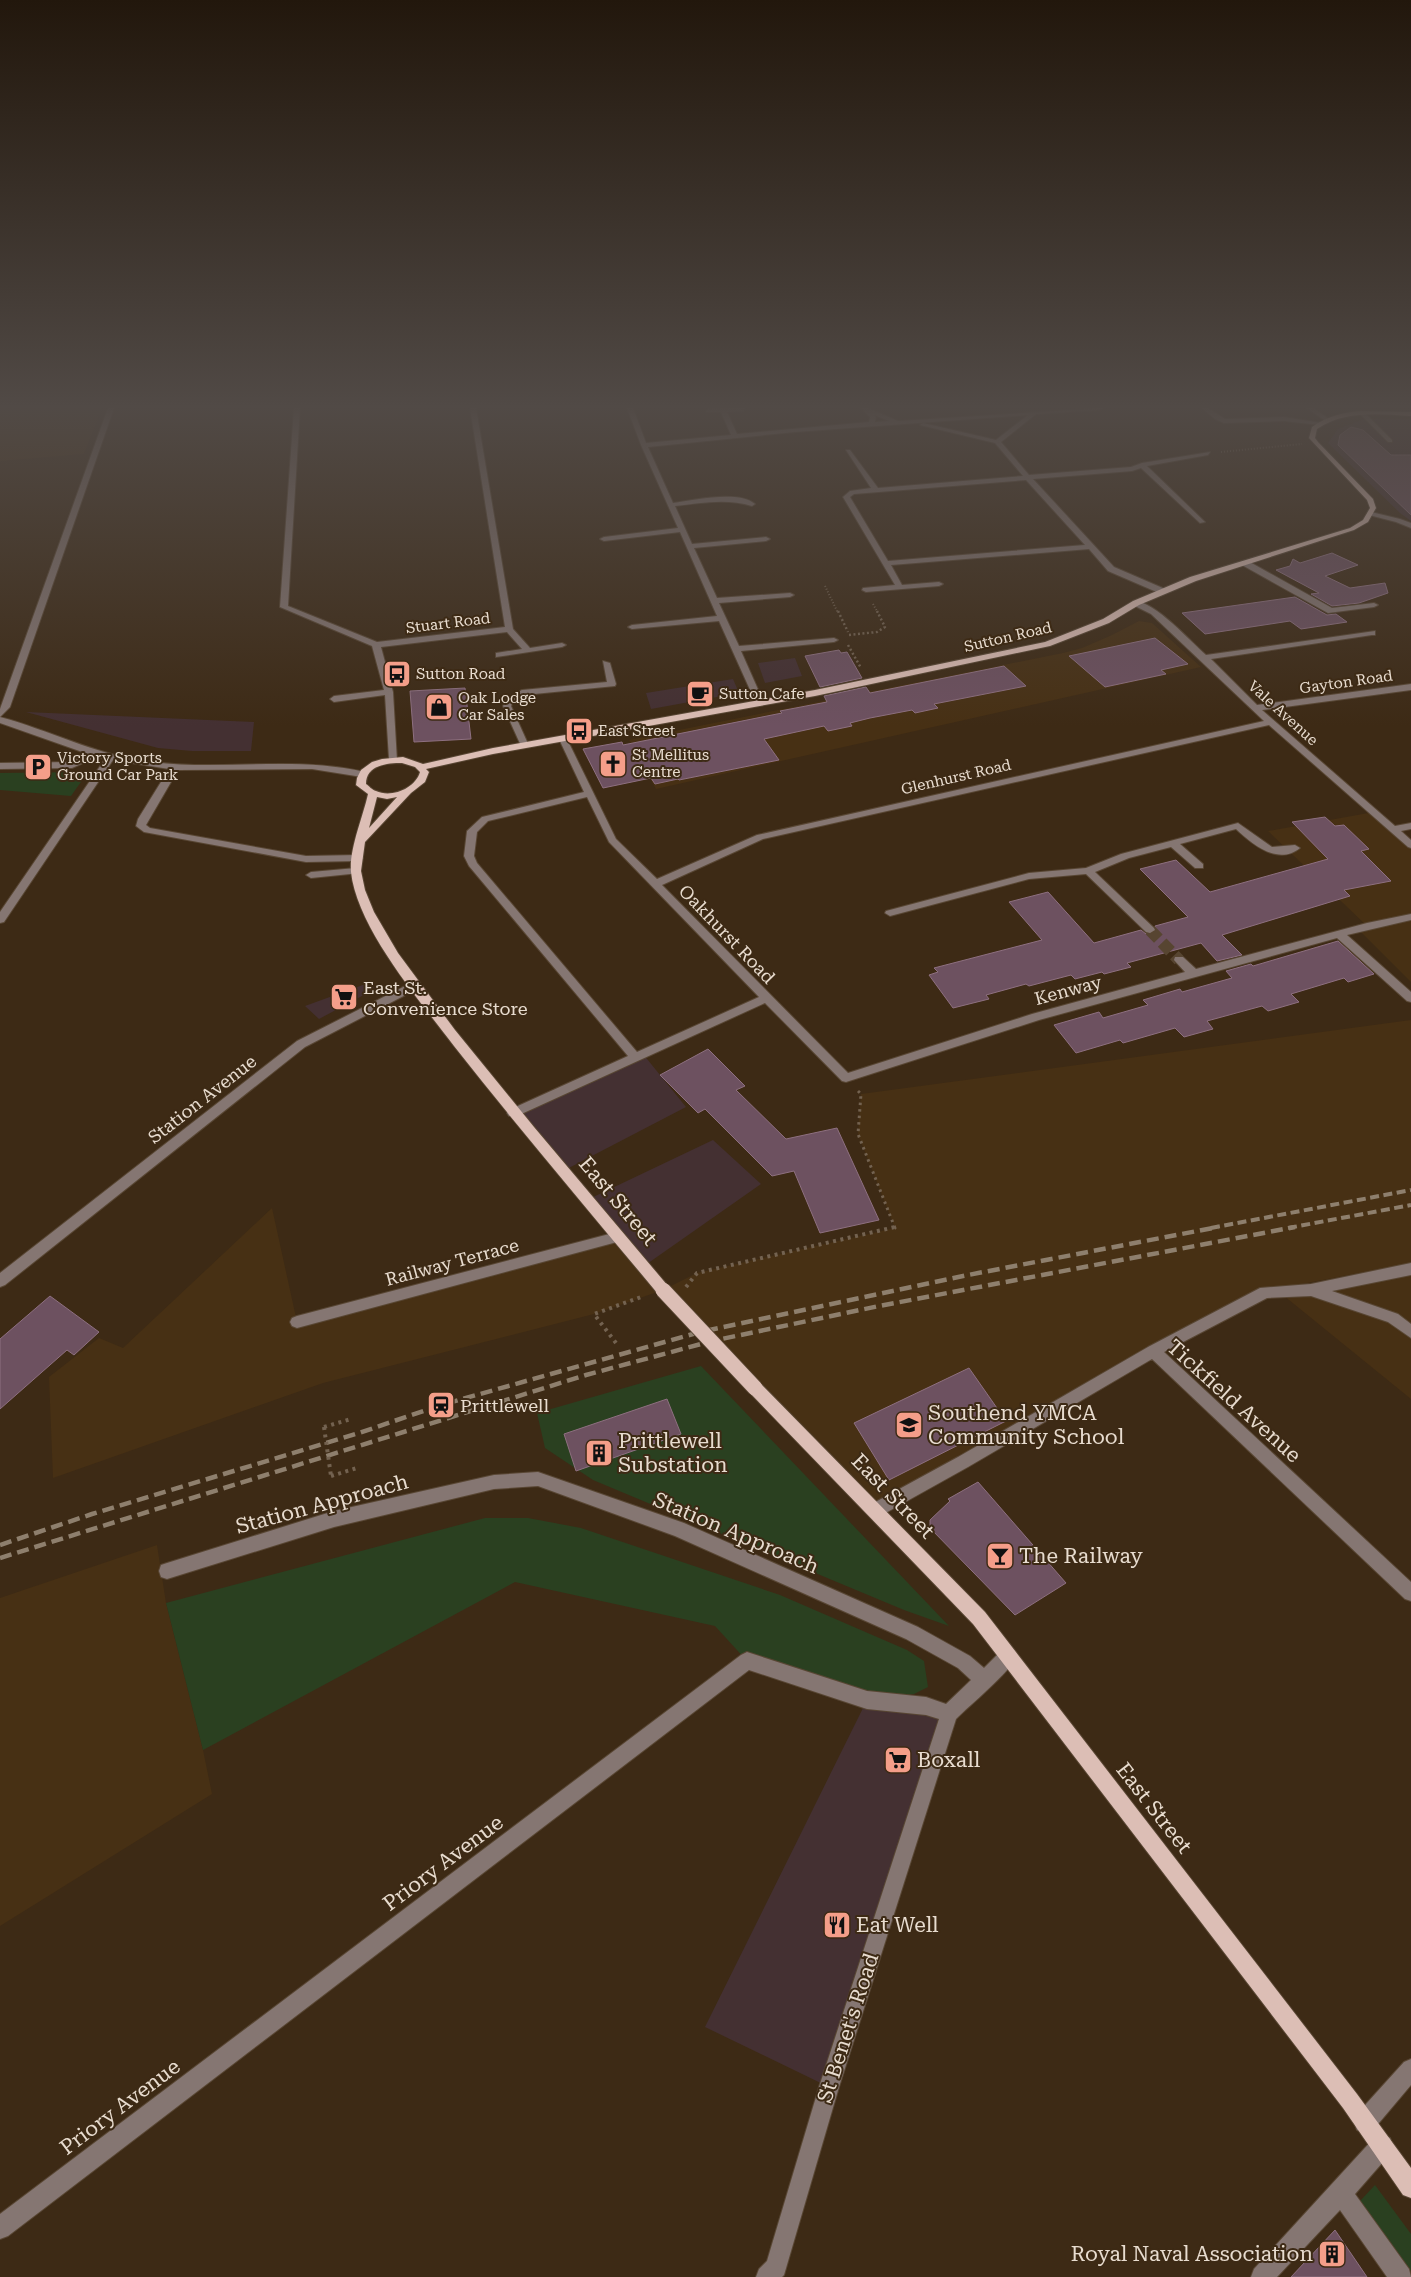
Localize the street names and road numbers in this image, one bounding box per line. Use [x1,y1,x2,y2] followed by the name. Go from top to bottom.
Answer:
[405,609,492,637] street label: Stuart Road
[962,618,1054,656] street label: Sutton Road
[1298,666,1394,697] street label: Gayton Road
[1244,677,1322,749] street label: Vale Avenue
[899,756,1013,798] street label: Glenhurst Road
[675,880,780,988] street label: Oakhurst Road
[1032,971,1104,1009] street label: Kenway
[144,1050,260,1148] street label: Station Avenue
[574,1152,662,1250] street label: East Street
[383,1234,521,1290] street label: Railway Terrace
[1162,1335,1306,1467] street label: Tickfield Avenue
[847,1449,939,1543] street label: East Street
[233,1469,411,1539] street label: Station Approach
[649,1487,823,1579] street label: Station Approach
[1111,1758,1197,1858] street label: East Street
[378,1810,508,1916] street label: Priory Avenue
[813,1950,884,2106] street label: St Benet's Road
[55,2054,185,2160] street label: Priory Avenue

